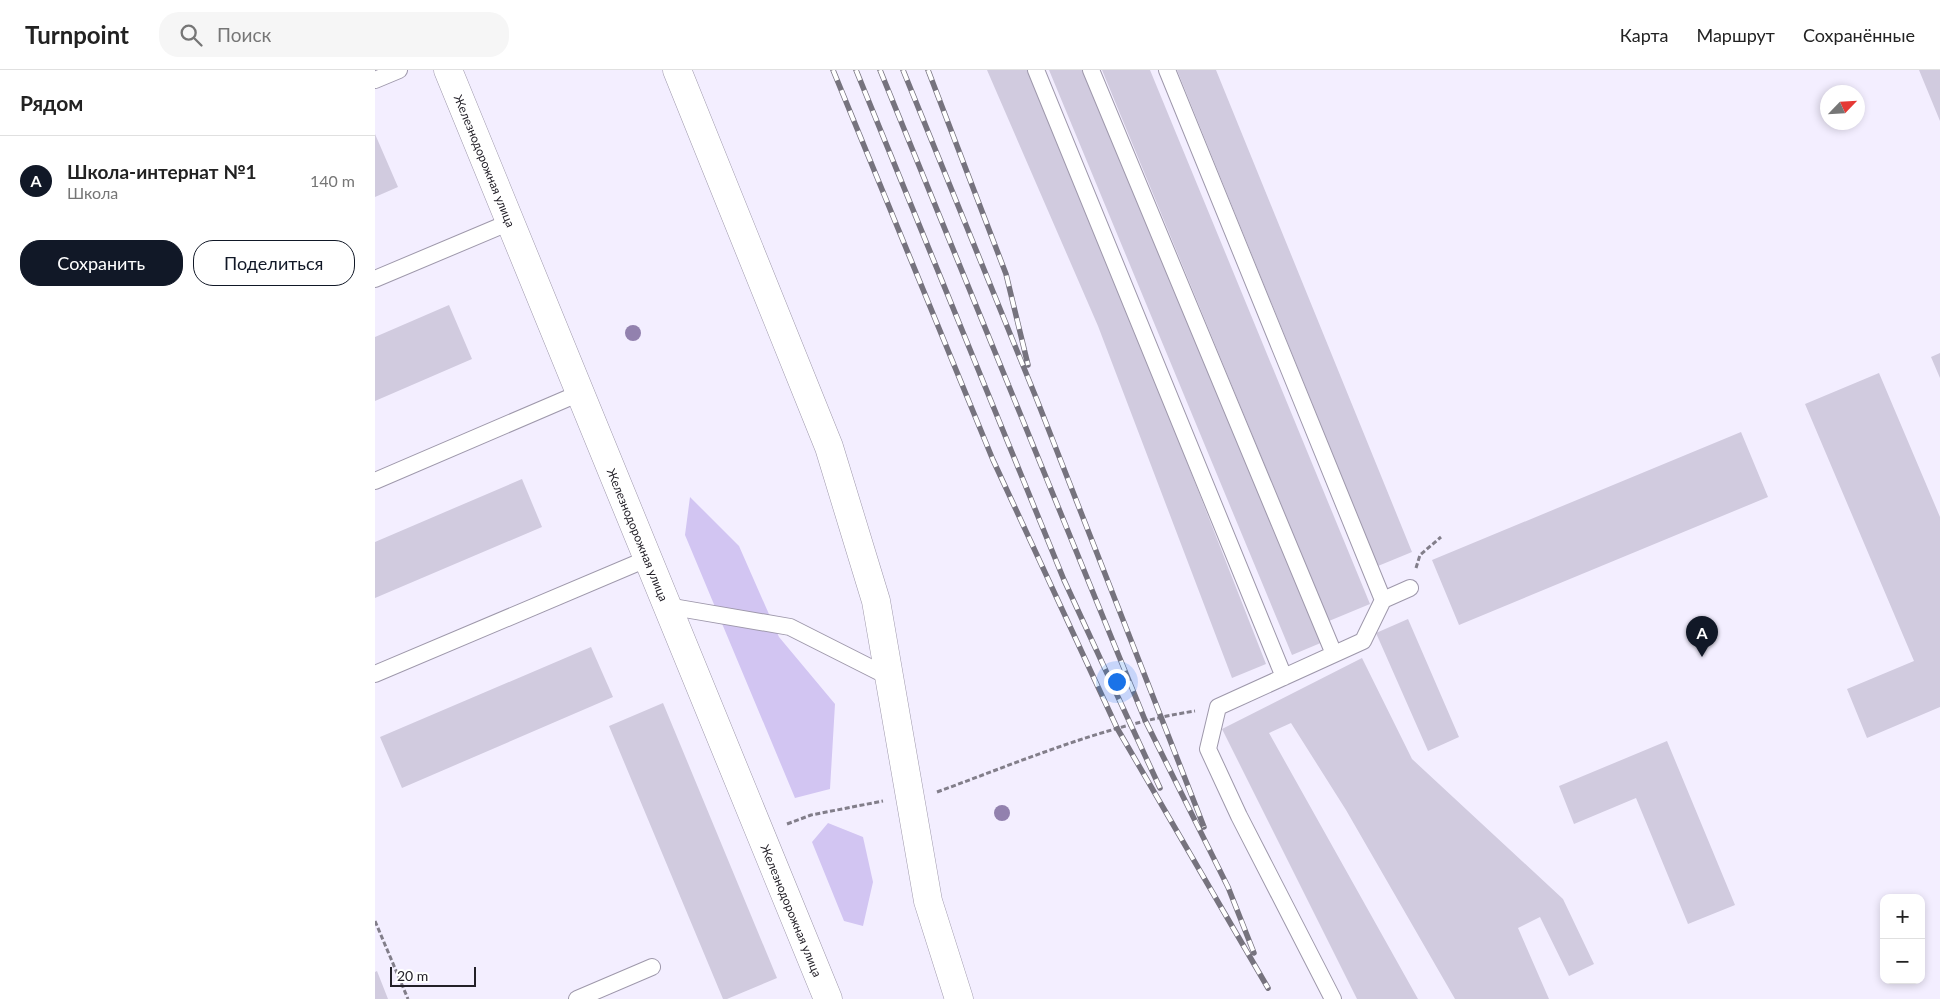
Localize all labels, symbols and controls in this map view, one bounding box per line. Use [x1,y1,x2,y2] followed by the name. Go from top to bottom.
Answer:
[159,12,509,57] search box
[25,20,129,49] text: Turnpoint
[177,21,205,49] icon: search
[217,23,271,46] text: Поиск
[1620,24,1668,46] text: Карта
[1696,24,1775,46] text: Маршрут
[1803,24,1915,46] text: Сохранённые
[1820,85,1865,130] north arrow
[20,90,83,115] text: Рядом
[451,92,519,229] street label: Железнодорожная улица
[67,160,257,183] text: Школа-интернат №1
[30,171,42,190] text: A
[310,171,355,190] text: 140 m
[67,183,118,202] text: Школа
[20,240,183,286] button: Сохранить
[193,240,355,286] button: Поделиться
[604,466,672,603] street label: Железнодорожная улица
[1686,616,1718,657] pin: A
[1104,669,1130,695] your location
[758,842,826,979] street label: Железнодорожная улица
[1880,894,1925,984] map controls
[1880,894,1925,939] button: +
[1880,939,1925,984] button: −
[390,964,476,987] scale bar
[397,967,428,984] text: 20 m

